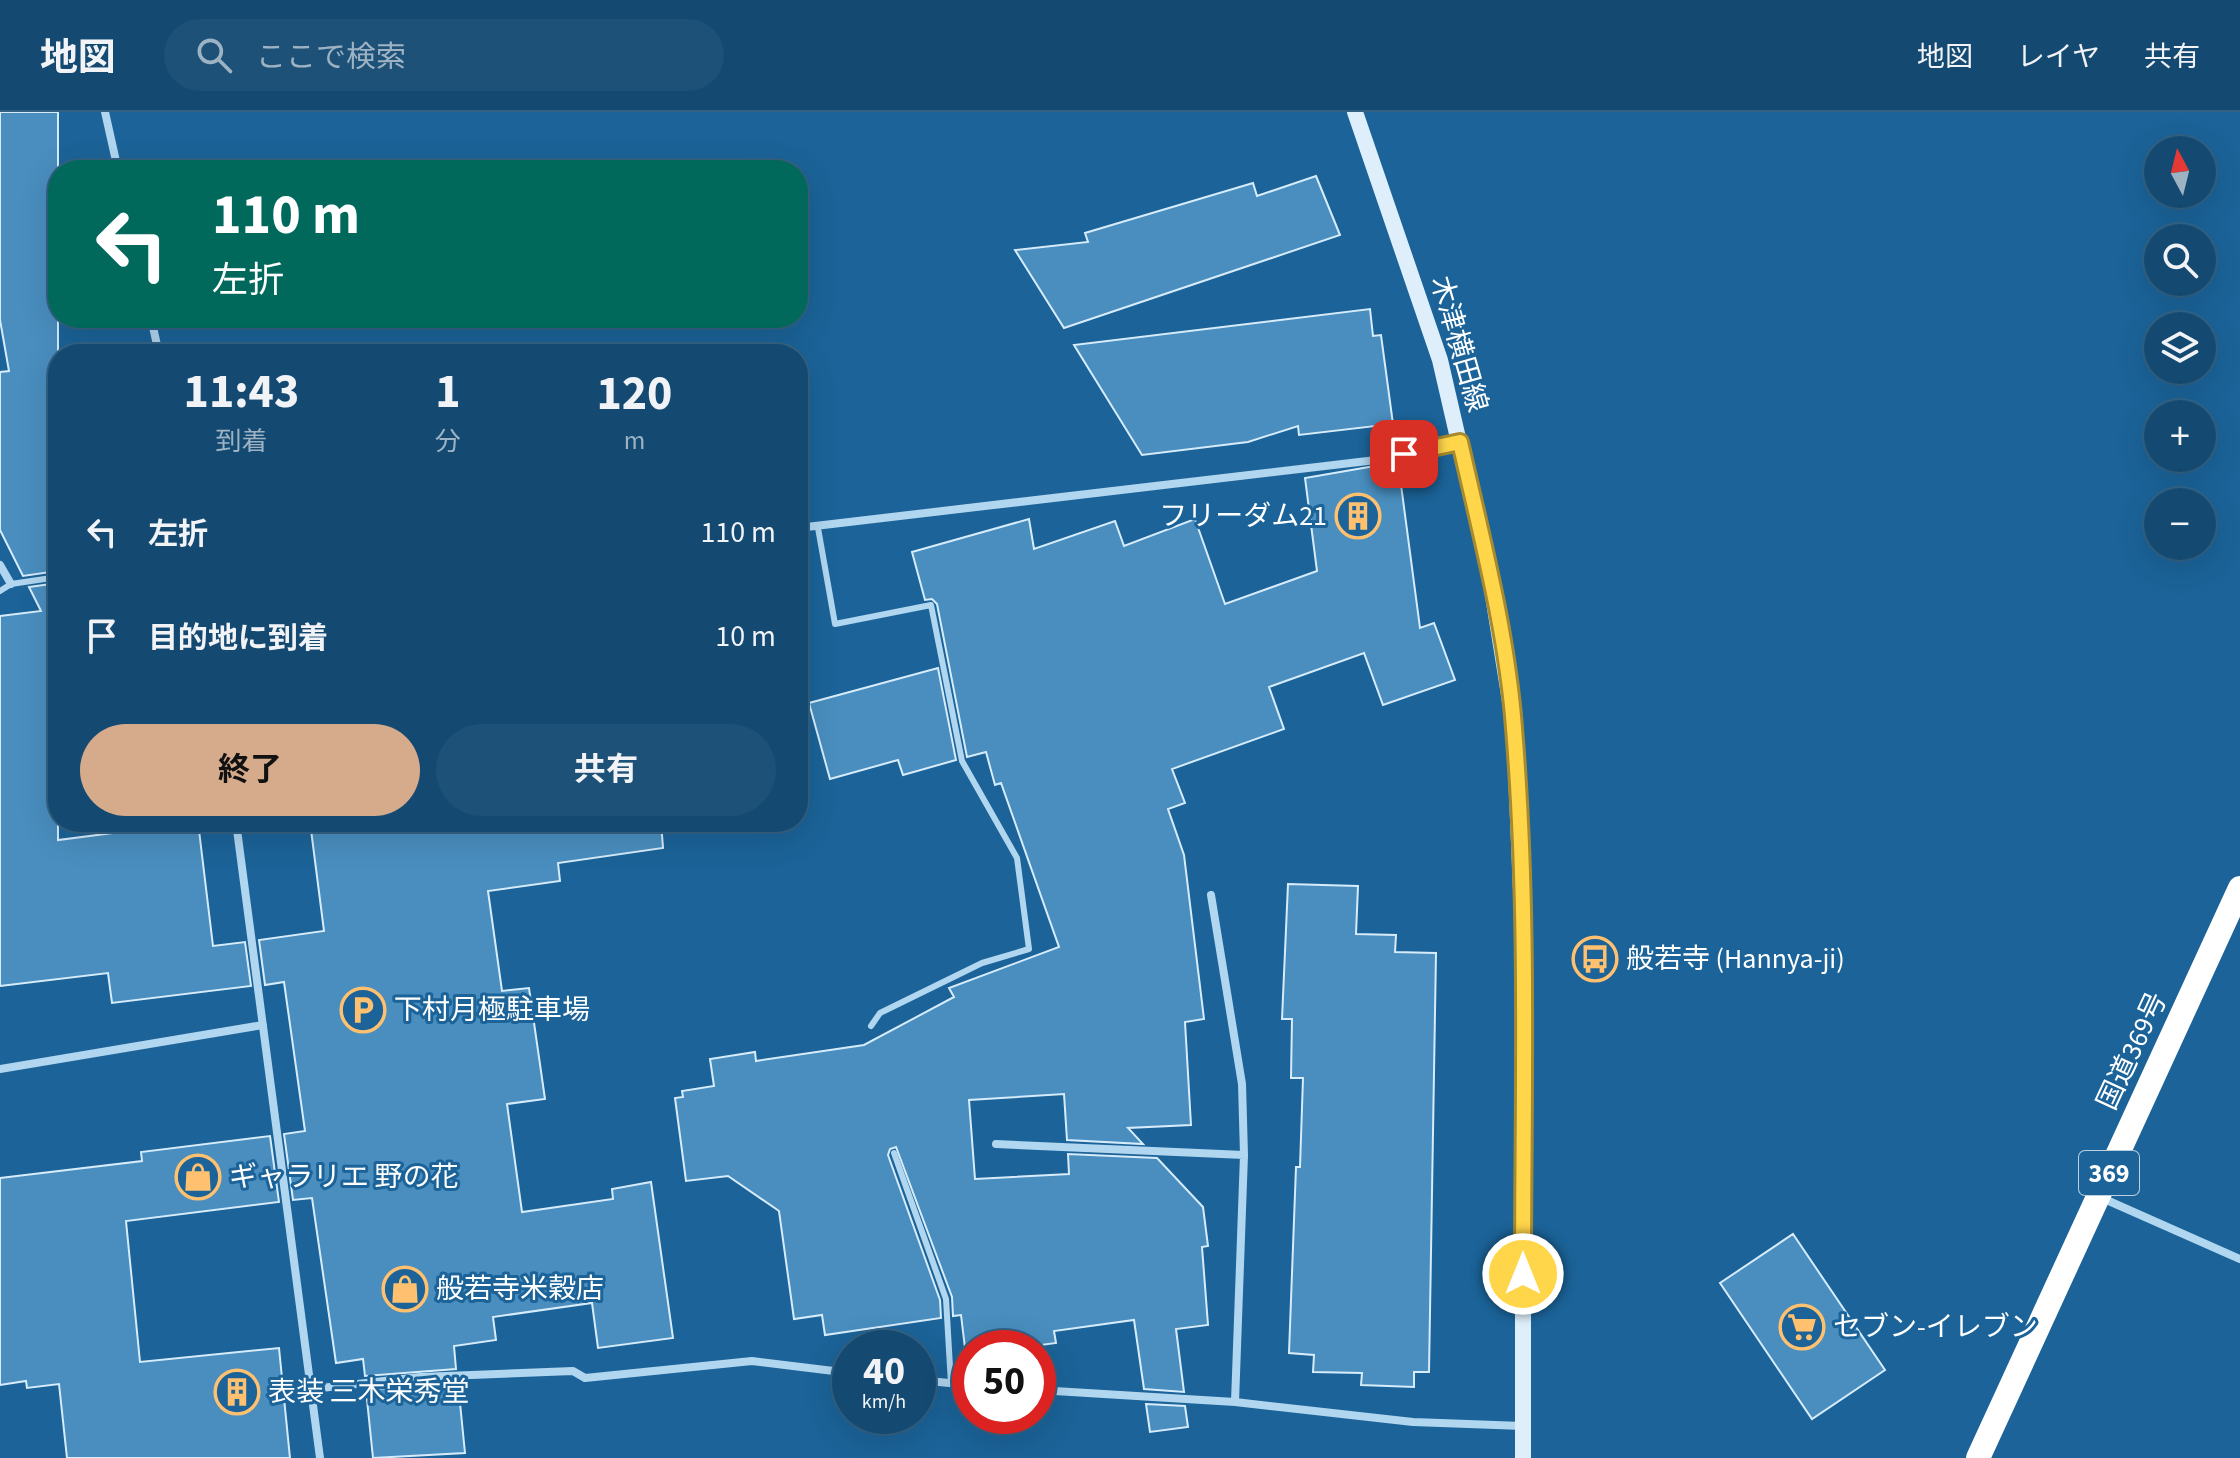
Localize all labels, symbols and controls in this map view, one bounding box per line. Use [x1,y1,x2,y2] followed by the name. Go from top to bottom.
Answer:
[164,19,724,91] search box
[40,31,116,85] text: 地図
[192,33,236,77] icon: search
[256,36,406,79] text: ここで検索
[1917,37,1973,77] text: 地図
[2017,37,2100,77] text: レイヤ
[2144,37,2200,77] text: 共有
[2144,136,2216,208] north arrow
[2144,136,2216,560] map controls
[212,176,360,255] text: 110 m
[80,192,184,296] icon: left
[2144,224,2216,296] button: search
[212,255,284,306] text: 左折
[1420,271,1498,417] street label: 木津横田線
[2144,312,2216,384] button: layers
[184,358,299,426] text: 11:43
[435,358,461,426] text: 1
[596,360,672,428] text: 120
[2144,400,2216,472] button: +
[1370,420,1438,488] pin
[624,422,645,459] text: m
[215,423,267,460] text: 到着
[435,423,461,460] text: 分
[1382,432,1426,476] icon: arrive
[2144,488,2216,560] button: −
[1334,492,1382,540] building icon: フリーダム21
[1159,496,1327,536] place label: フリーダム21
[80,510,124,554] icon: left
[700,511,776,554] text: 110 m
[148,513,208,556] text: 左折
[80,614,124,658] icon: arrive
[715,615,776,658] text: 10 m
[148,617,328,660] text: 目的地に到着
[80,724,420,816] button: 終了
[436,724,776,816] button: 共有
[1571,935,1619,983] bus stop icon: 般若寺 (Hannya-ji)
[1626,939,1845,979] place label: 般若寺 (Hannya-ji)
[339,986,387,1034] parking icon: 下村月極駐車場
[2087,986,2177,1116] street label: 国道369号
[394,990,590,1030] place label: 下村月極駐車場
[2079,1151,2139,1195] road number: 369
[174,1153,222,1201] shop icon: ギャラリエ 野の花
[229,1157,459,1197] place label: ギャラリエ 野の花
[1481,1232,1565,1316] position arrow
[381,1265,429,1313] shop icon: 般若寺米穀店
[436,1269,604,1309] place label: 般若寺米穀店
[1778,1303,1826,1351] supermarket icon: セブン-イレブン
[1833,1307,2038,1347] place label: セブン-イレブン
[952,1330,1056,1434] speed limit sign: 50
[863,1343,905,1400] text: 40
[213,1368,261,1416] building icon: 表装 三木栄秀堂
[268,1372,470,1412] place label: 表装 三木栄秀堂
[862,1388,906,1416] text: km/h

